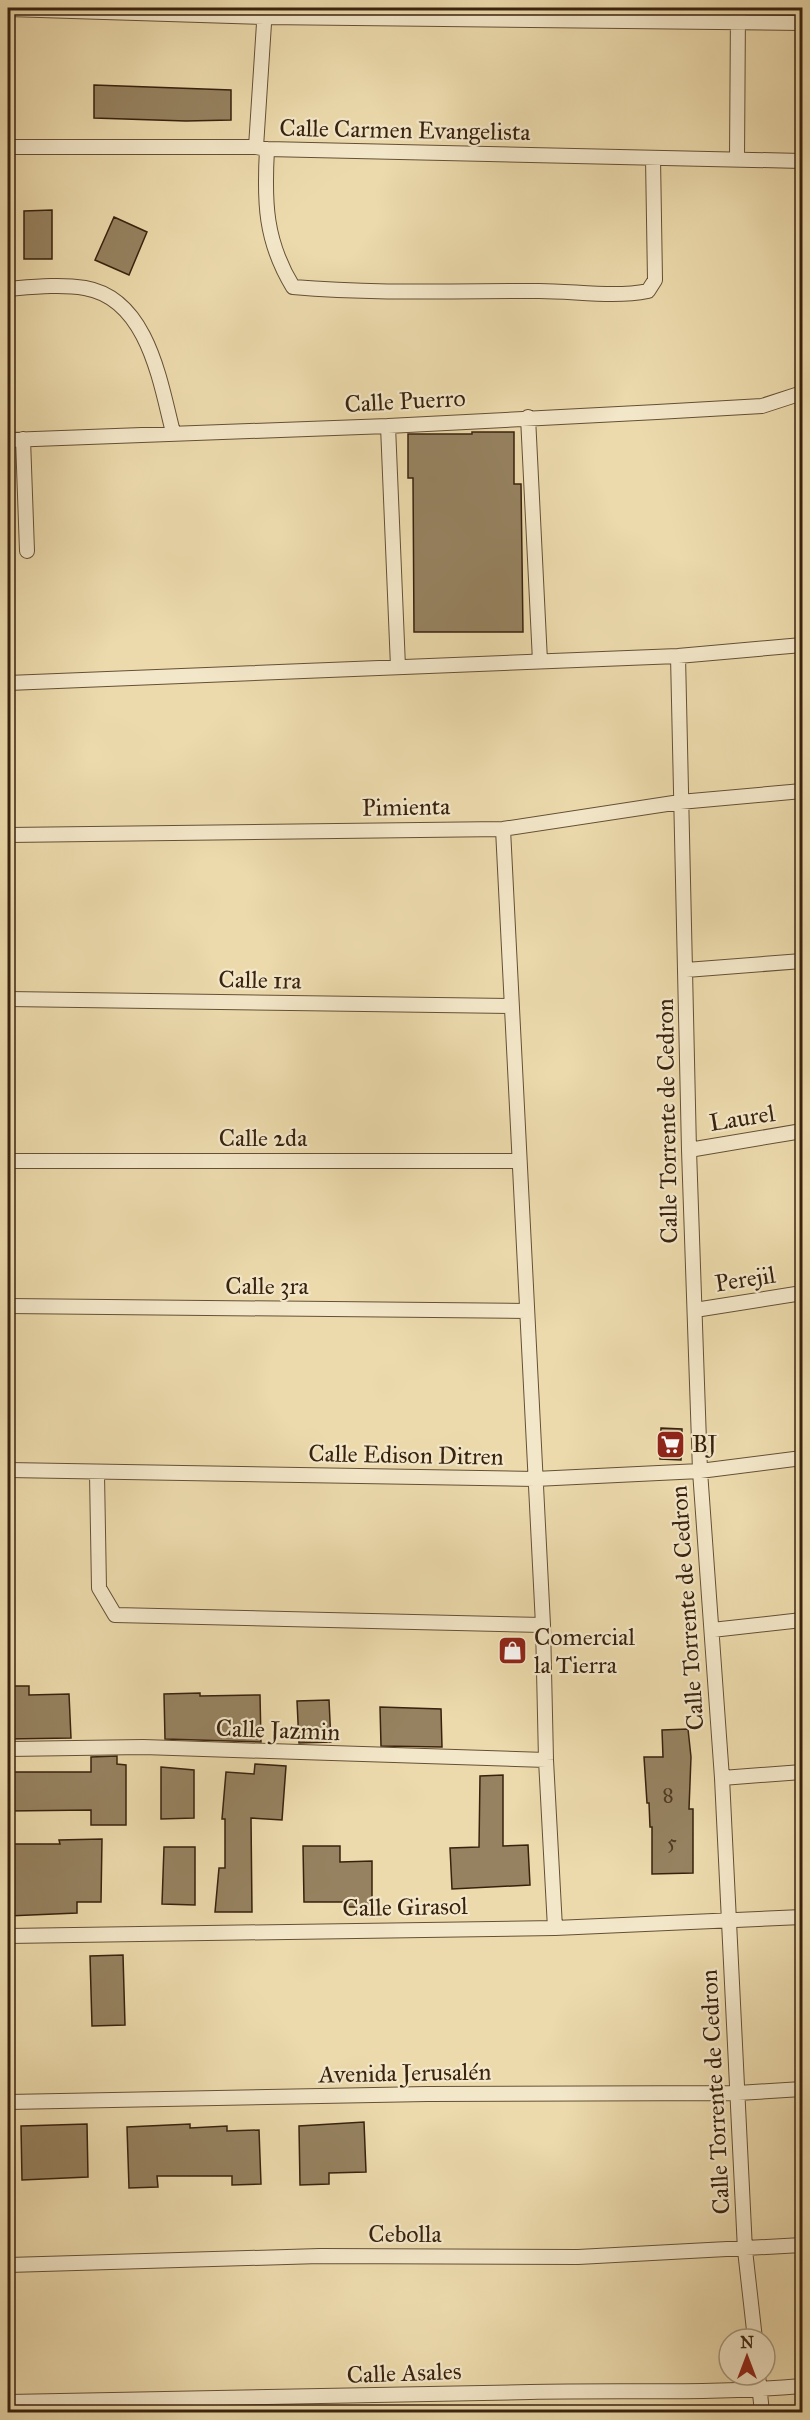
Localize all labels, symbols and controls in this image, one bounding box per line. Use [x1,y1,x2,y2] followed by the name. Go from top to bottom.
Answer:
[279,113,532,147] street label: Calle Carmen Evangelista
[344,383,466,419] street label: Calle Puerro
[361,791,451,823] street label: Pimienta
[218,964,303,996] street label: Calle 1ra
[650,998,684,1244] street label: Calle Torrente de Cedron
[707,1098,777,1138] street label: Laurel
[219,1123,308,1153] street label: Calle 2da
[713,1259,778,1299] street label: Perejil
[225,1271,310,1301] street label: Calle 3ra
[655,1428,687,1460] supermarket icon: BJ
[692,1429,718,1459] place label: BJ
[308,1438,504,1472] street label: Calle Edison Ditren
[663,1485,711,1731] street label: Calle Torrente de Cedron
[534,1622,635,1680] place label: Comercial la Tierra
[497,1635,529,1667] shop icon: Comercial la Tierra
[215,1713,341,1747] street label: Calle Jazmin
[662,1782,674,1808] house number: 8
[667,1829,677,1855] house number: 5
[342,1891,468,1923] street label: Calle Girasol
[694,1969,736,2215] street label: Calle Torrente de Cedron
[317,2056,492,2090] street label: Avenida Jerusalén
[368,2219,443,2249] street label: Cebolla
[717,2327,777,2387] north arrow
[740,2333,754,2352] text: N
[346,2356,462,2390] street label: Calle Asales

